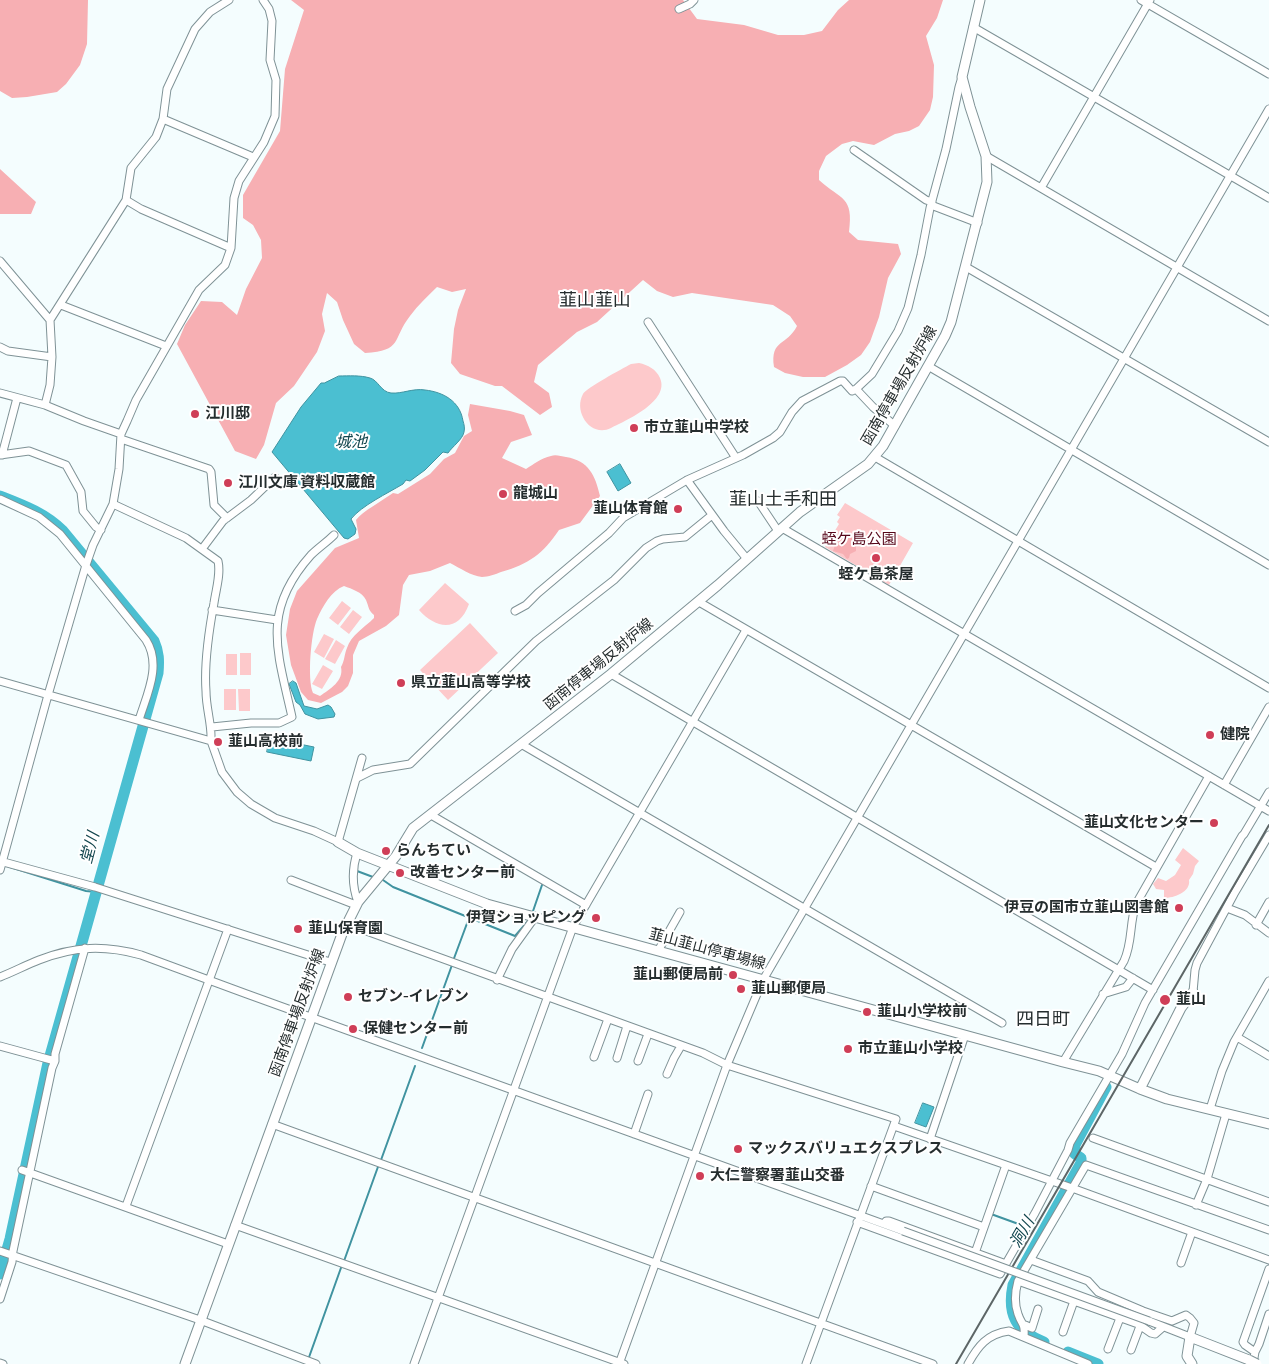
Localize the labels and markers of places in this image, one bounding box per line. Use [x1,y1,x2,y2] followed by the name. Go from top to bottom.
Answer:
[205,405,250,423] place label: 江川邸
[189,408,201,420] marker: 江川邸
[644,419,749,437] place label: 市立韮山中学校
[628,422,640,434] marker: 市立韮山中学校
[238,474,375,492] place label: 江川文庫 資料収蔵館
[222,477,234,489] marker: 江川文庫 資料収蔵館
[513,485,558,503] place label: 龍城山
[497,488,509,500] marker: 龍城山
[593,500,668,518] place label: 韮山体育館
[672,503,684,515] marker: 韮山体育館
[870,552,882,564] marker: 蛭ケ島茶屋
[839,566,913,584] place label: 蛭ケ島茶屋
[411,674,531,692] place label: 県立韮山高等学校
[395,677,407,689] marker: 県立韮山高等学校
[1220,726,1250,744] place label: 健院
[1204,729,1216,741] marker: 健院
[228,733,303,751] place label: 韮山高校前
[212,736,224,748] marker: 韮山高校前
[1084,814,1204,832] place label: 韮山文化センター
[1208,817,1220,829] marker: 韮山文化センター
[396,842,471,860] place label: らんちてい
[380,845,392,857] marker: らんちてい
[410,864,515,882] place label: 改善センター前
[394,867,406,879] marker: 改善センター前
[1004,899,1169,917] place label: 伊豆の国市立韮山図書館
[1173,902,1185,914] marker: 伊豆の国市立韮山図書館
[466,909,586,927] place label: 伊賀ショッピング
[590,912,602,924] marker: 伊賀ショッピング
[308,920,383,938] place label: 韮山保育園
[292,923,304,935] marker: 韮山保育園
[633,966,723,984] place label: 韮山郵便局前
[727,969,739,981] marker: 韮山郵便局前
[751,980,826,998] place label: 韮山郵便局
[735,983,747,995] marker: 韮山郵便局
[358,988,469,1006] place label: セブン-イレブン
[342,991,354,1003] marker: セブン-イレブン
[1176,991,1206,1009] place label: 韮山
[1158,993,1172,1007] marker: 韮山
[877,1003,967,1021] place label: 韮山小学校前
[861,1006,873,1018] marker: 韮山小学校前
[363,1020,468,1038] place label: 保健センター前
[347,1023,359,1035] marker: 保健センター前
[858,1040,963,1058] place label: 市立韮山小学校
[842,1043,854,1055] marker: 市立韮山小学校
[748,1140,943,1158] place label: マックスバリュエクスプレス
[732,1143,744,1155] marker: マックスバリュエクスプレス
[710,1167,845,1185] place label: 大仁警察署韮山交番
[694,1170,706,1182] marker: 大仁警察署韮山交番

